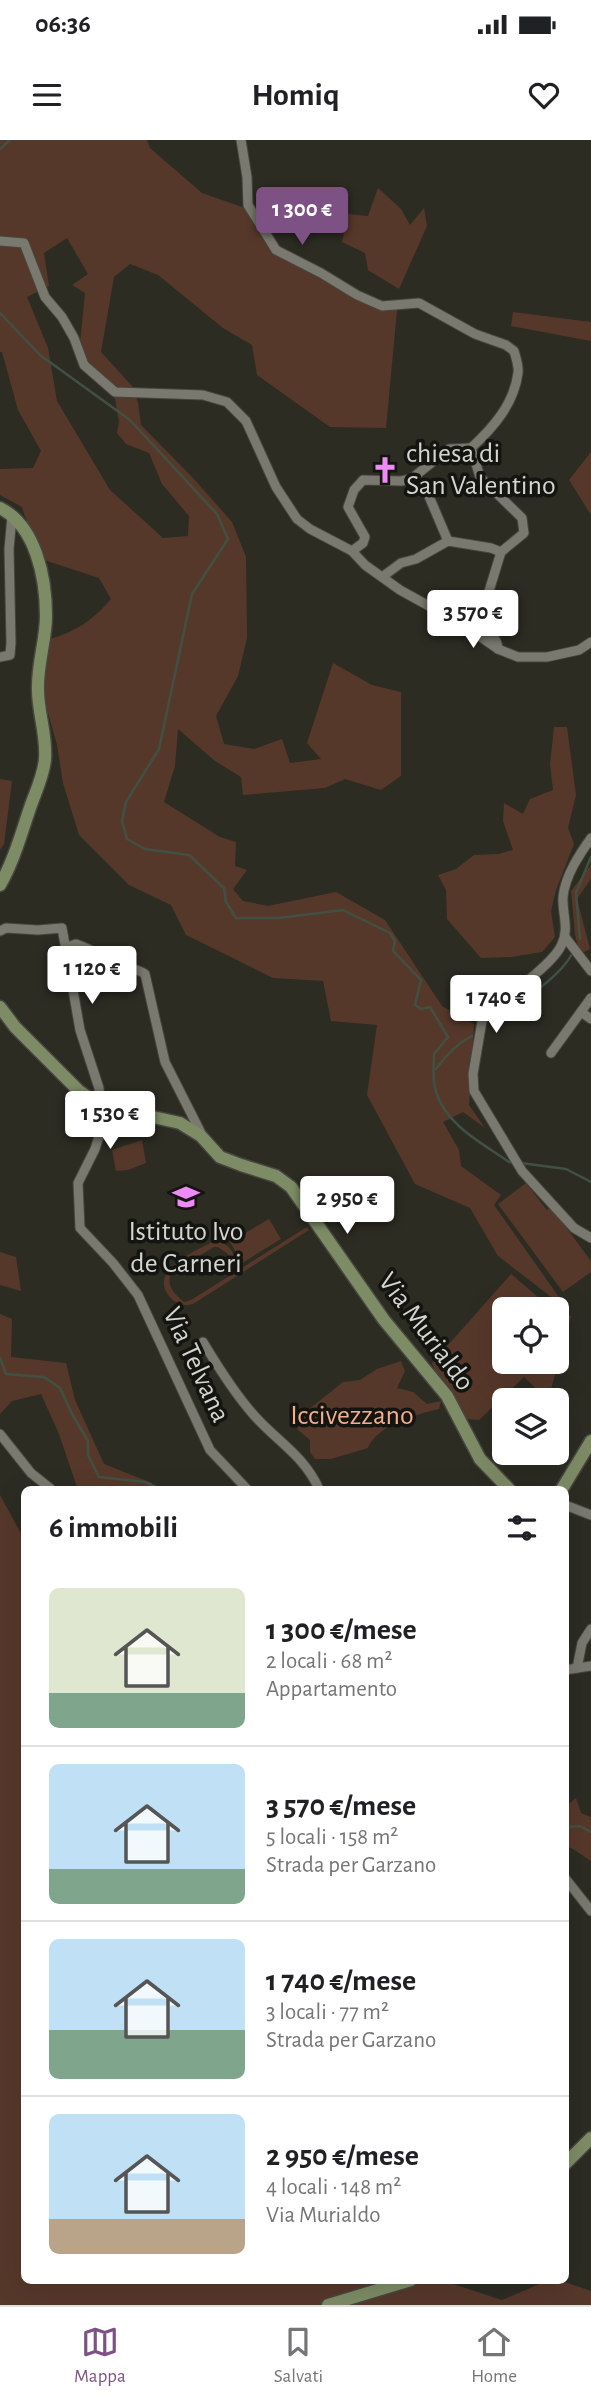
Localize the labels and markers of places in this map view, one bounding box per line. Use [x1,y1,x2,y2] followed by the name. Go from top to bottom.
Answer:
[237,188,367,247] pin: 1 300 €
[406,440,556,500] place label: chiesa di San Valentino
[370,455,400,485] church icon: chiesa di San Valentino
[408,590,538,650] pin: 3 570 €
[27,946,157,1006] pin: 1 120 €
[431,976,561,1035] pin: 1 740 €
[45,1091,175,1151] pin: 1 530 €
[282,1176,412,1236] pin: 2 950 €
[171,1182,201,1212] school or university icon: Istituto Ivo de Carneri
[129,1218,243,1278] place label: Istituto Ivo de Carneri

